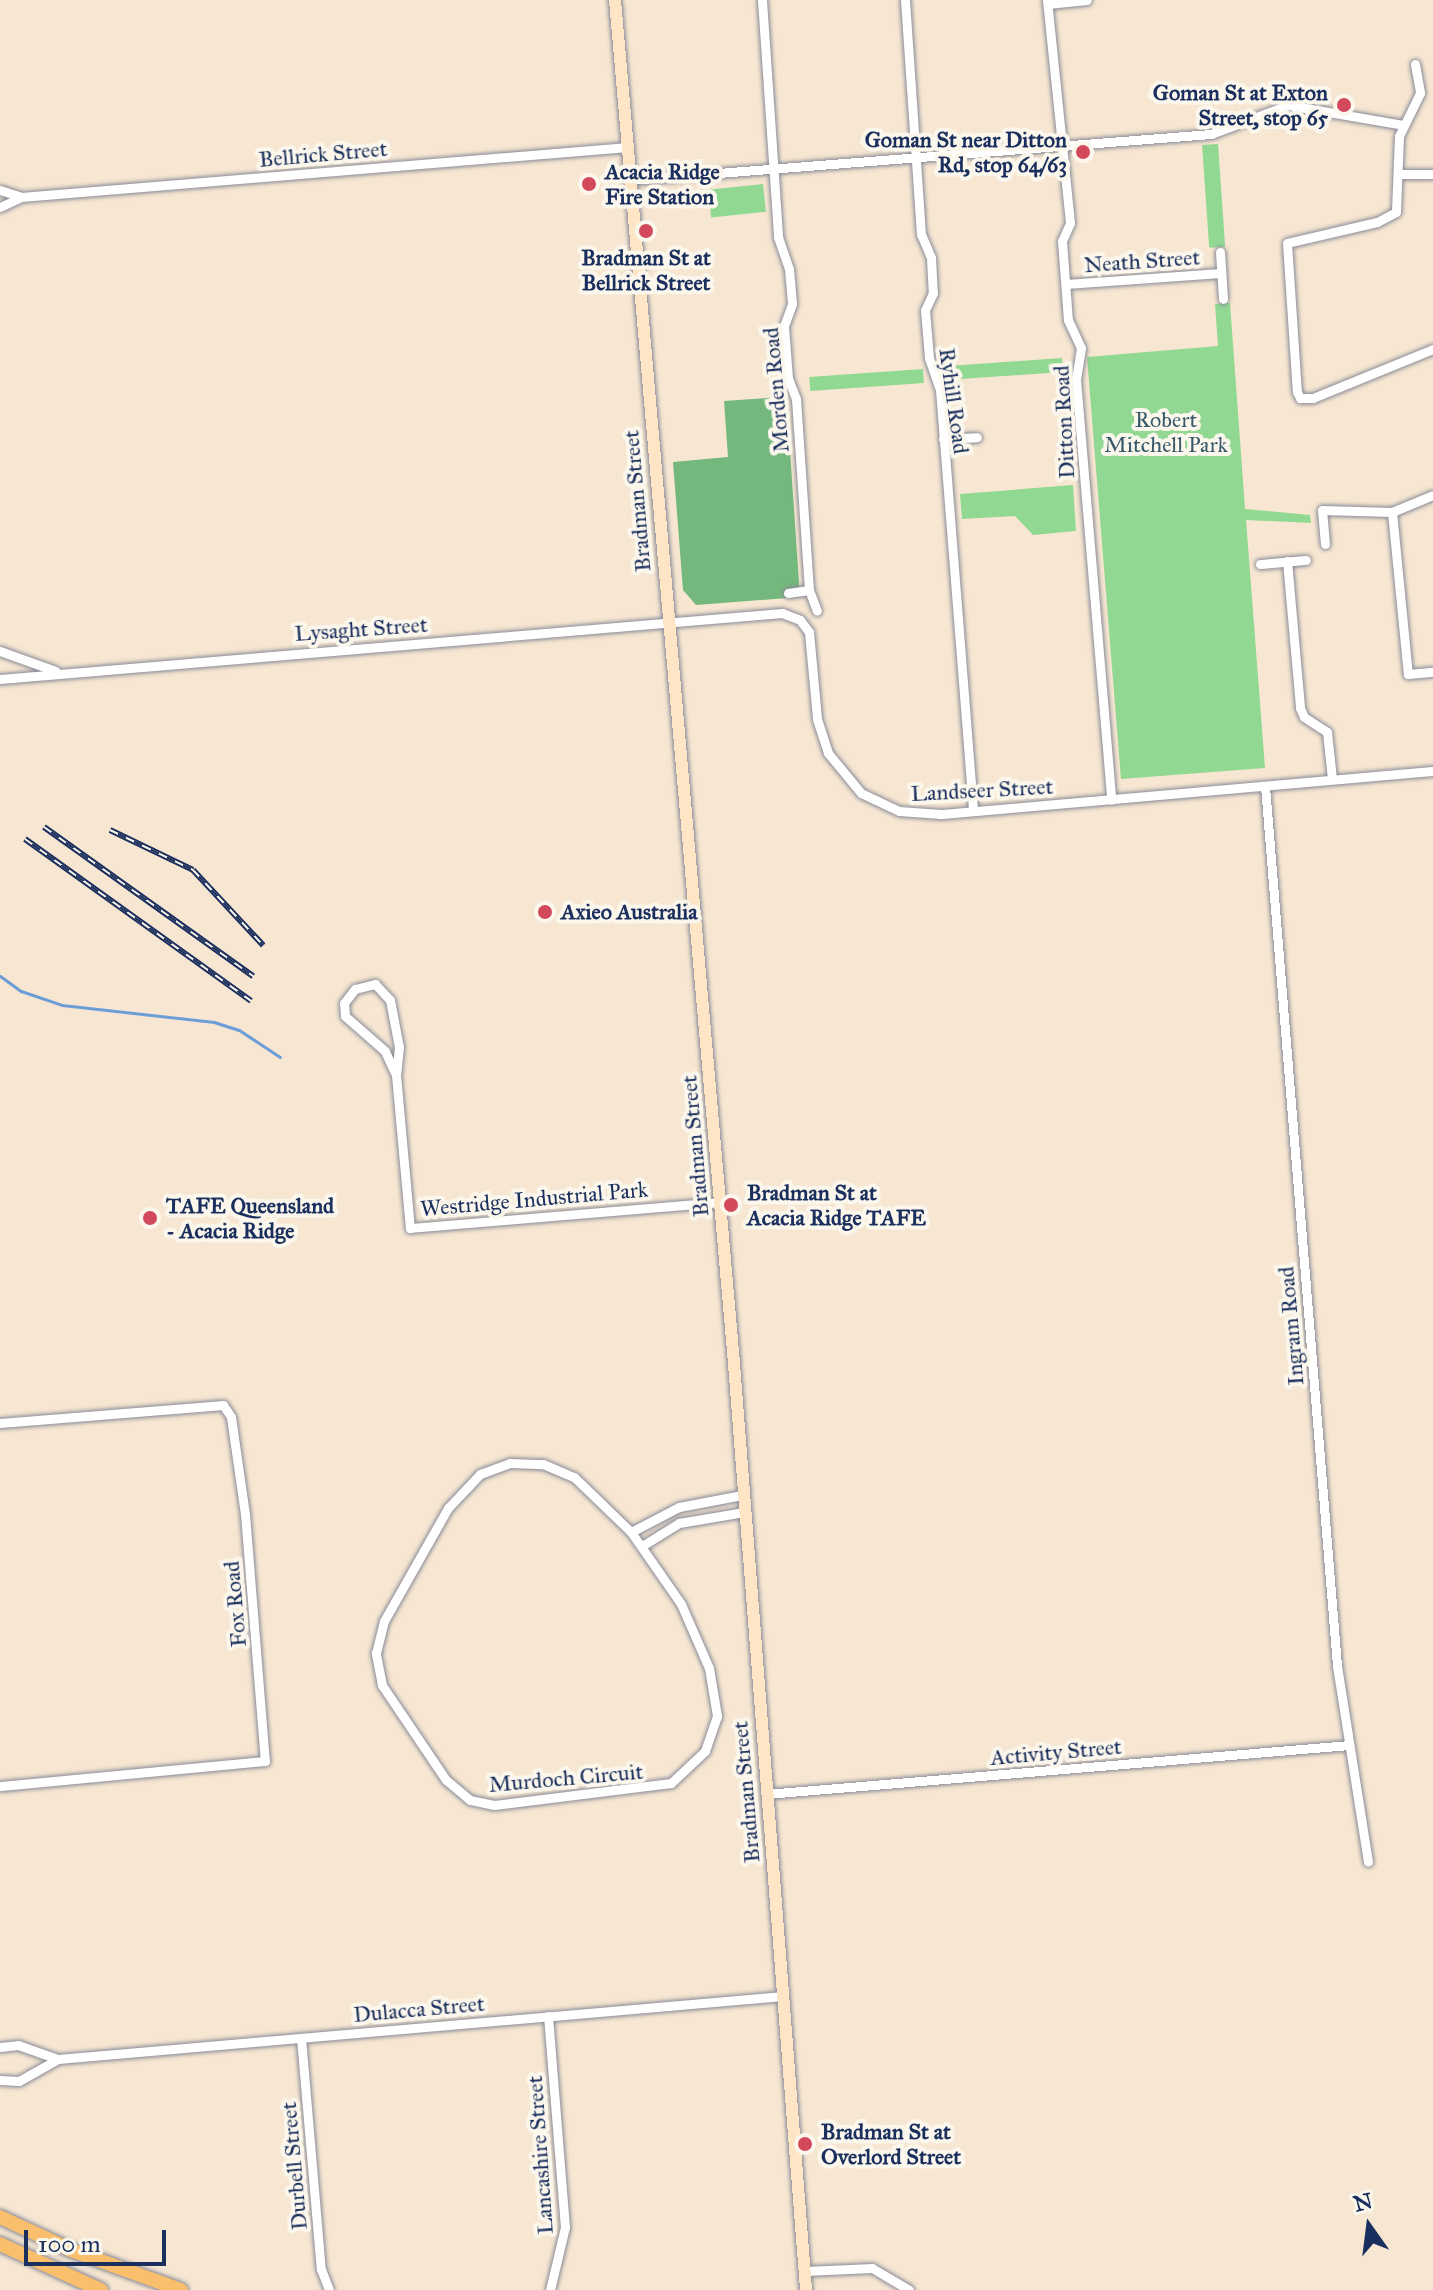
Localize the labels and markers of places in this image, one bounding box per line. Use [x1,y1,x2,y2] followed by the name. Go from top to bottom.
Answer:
[1153,79,1328,130] place label: Goman St at Exton Street, stop 65
[1335,96,1353,114] marker: Goman St at Exton Street, stop 65
[865,126,1067,178] place label: Goman St near Ditton Rd, stop 64/63
[1074,143,1092,161] marker: Goman St near Ditton Rd, stop 64/63
[605,158,720,210] place label: Acacia Ridge Fire Station
[580,175,598,193] marker: Acacia Ridge Fire Station
[637,222,655,240] marker: Bradman St at Bellrick Street
[581,244,711,296] place label: Bradman St at Bellrick Street
[561,899,698,925] place label: Axieo Australia
[536,903,554,921] marker: Axieo Australia
[747,1179,926,1230] place label: Bradman St at Acacia Ridge TAFE
[166,1192,334,1244] place label: TAFE Queensland - Acacia Ridge
[722,1196,740,1214] marker: Bradman St at Acacia Ridge TAFE
[141,1209,159,1227] marker: TAFE Queensland - Acacia Ridge
[821,2118,961,2170] place label: Bradman St at Overlord Street
[796,2135,814,2153] marker: Bradman St at Overlord Street

